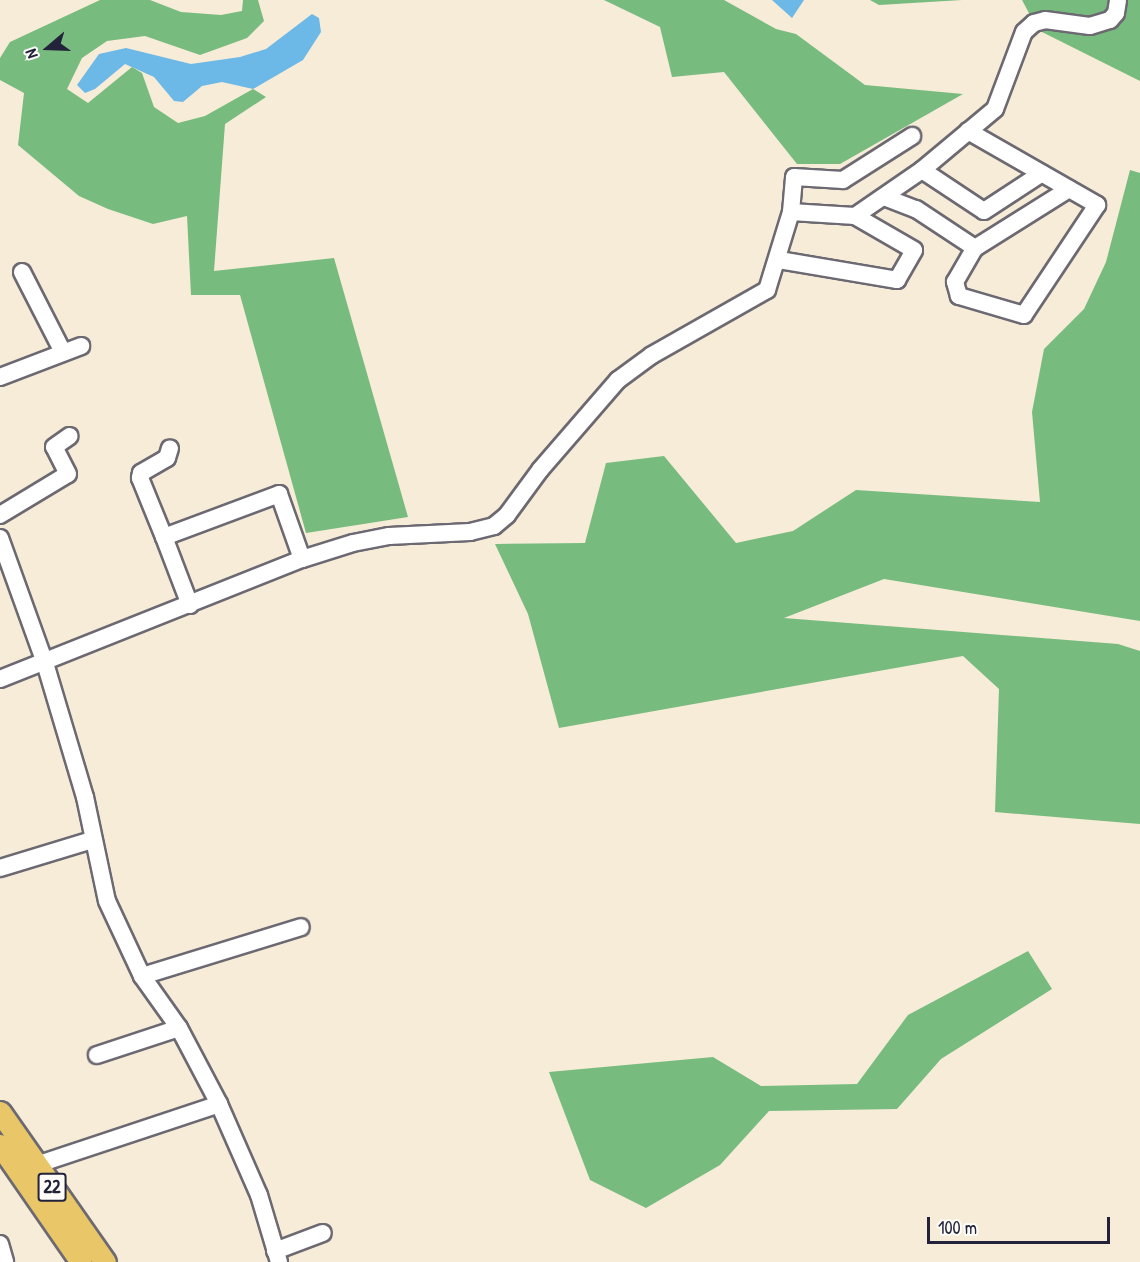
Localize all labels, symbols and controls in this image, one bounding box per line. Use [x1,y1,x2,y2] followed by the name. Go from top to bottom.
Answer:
[18,18,78,78] north arrow
[19,46,43,61] text: N
[37,1172,67,1202] road number: 22
[930,1205,1113,1243] scale bar
[938,1215,977,1240] text: 100 m

